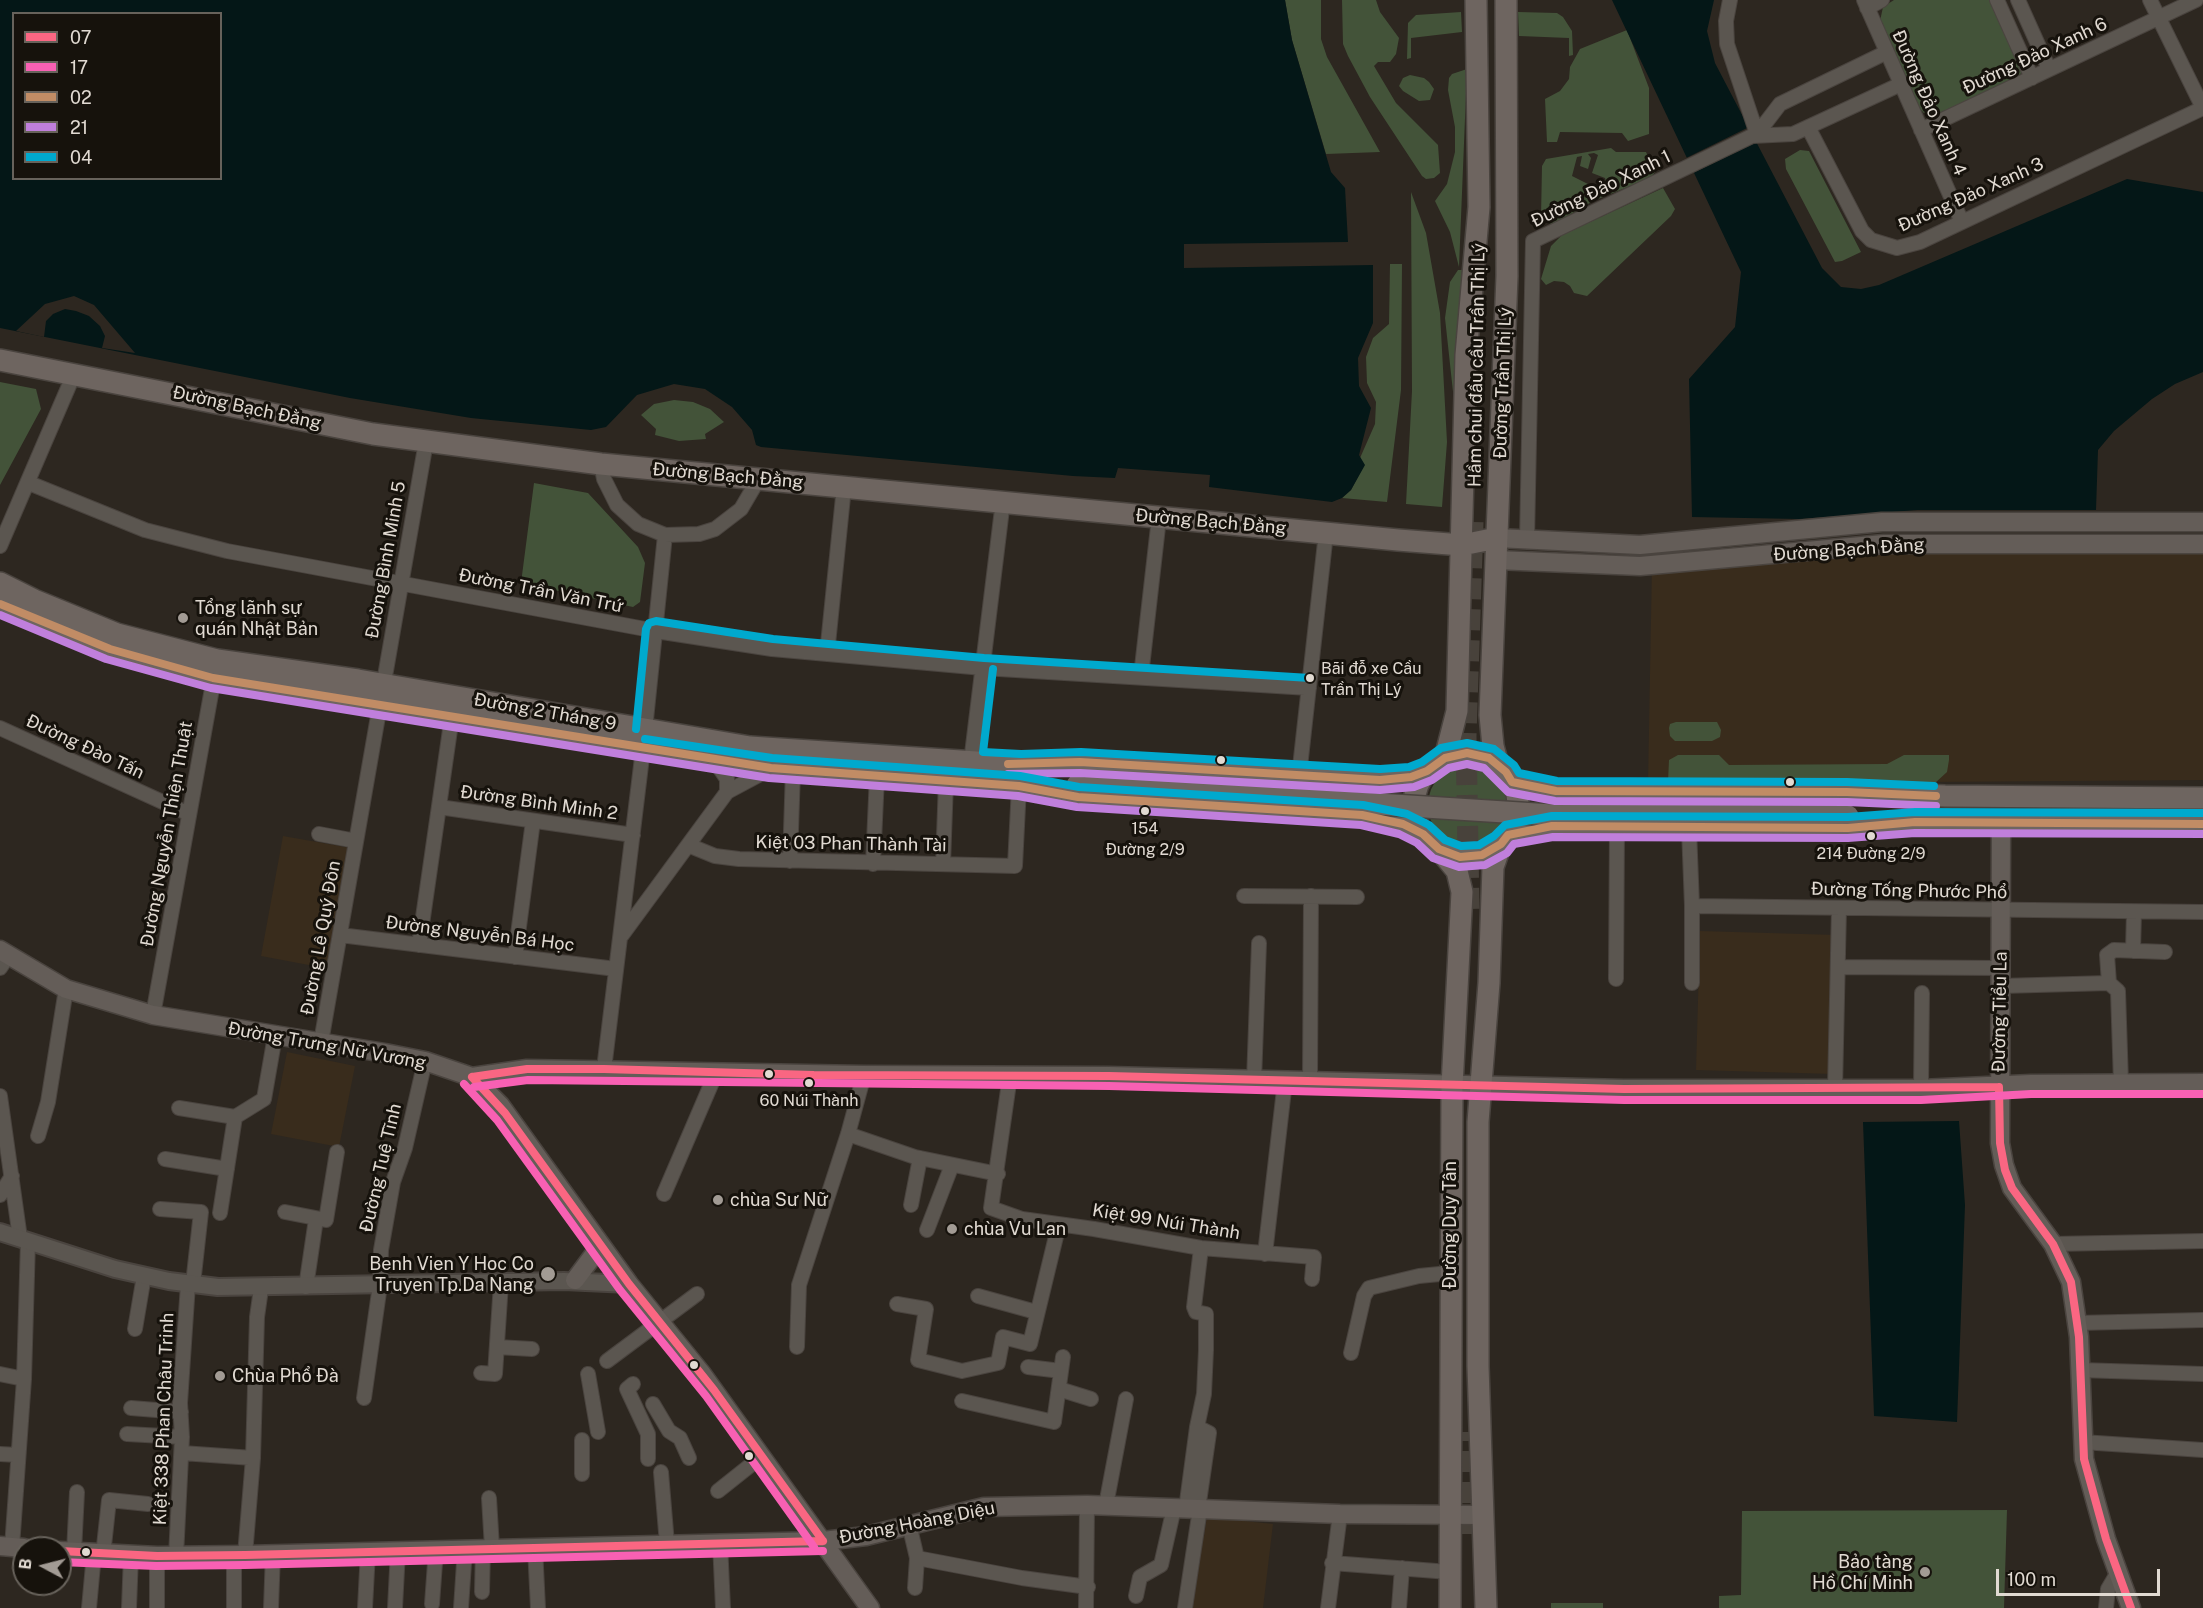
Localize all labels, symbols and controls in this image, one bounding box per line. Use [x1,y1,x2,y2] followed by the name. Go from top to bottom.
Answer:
[12,12,222,180] legend
[1959,13,2111,99] street label: Đường Đảo Xanh 6
[70,27,92,48] text: 07
[1887,27,1971,179] street label: Đường Đảo Xanh 4
[70,57,88,78] text: 17
[70,87,92,108] text: 02
[70,117,88,138] text: 21
[1528,146,1674,232] street label: Đường Đảo Xanh 1
[70,147,92,168] text: 04
[1895,153,2047,237] street label: Đường Đảo Xanh 3
[1464,243,1490,487] street label: Hầm chui đầu cầu Trần Thị Lý
[1490,307,1516,459] street label: Đường Trần Thị Lý
[171,382,323,434] street label: Đường Bạch Đằng
[652,459,804,493] street label: Đường Bạch Đằng
[361,479,411,641] street label: Đường Bình Minh 5
[1135,505,1287,539] street label: Đường Bạch Đằng
[1773,534,1925,566] street label: Đường Bạch Đằng
[457,564,625,618] street label: Đường Trần Văn Trứ
[195,597,318,640] place label: Tổng lãnh sự quán Nhật Bản
[176,611,190,625] marker: Tổng lãnh sự quán Nhật Bản
[1321,659,1421,697] place label: Bãi đỗ xe Cầu Trần Thị Lý
[1304,672,1316,684] marker: Bãi đỗ xe Cầu Trần Thị Lý
[472,689,618,735] street label: Đường 2 Tháng 9
[22,710,148,784] street label: Đường Đào Tấn
[137,720,197,948] street label: Đường Nguyễn Thiện Thuật
[1215,754,1227,766] unlabelled marker
[1784,776,1796,788] unlabelled marker
[459,781,619,825] street label: Đường Bình Minh 2
[1139,805,1151,817] marker: 154 Đường 2/9
[1105,819,1185,857] place label: 154 Đường 2/9
[1865,830,1877,842] marker: 214 Đường 2/9
[755,832,947,856] street label: Kiệt 03 Phan Thành Tài
[1816,844,1926,864] place label: 214 Đường 2/9
[297,859,345,1017] street label: Đường Lê Quý Đôn
[1811,878,2007,904] street label: Đường Tống Phước Phổ
[384,912,576,956] street label: Đường Nguyễn Bá Học
[1988,951,2012,1073] street label: Đường Tiểu La
[226,1018,428,1074] street label: Đường Trưng Nữ Vương
[763,1068,775,1080] unlabelled marker
[803,1077,815,1089] marker: 60 Núi Thành
[760,1091,858,1111] place label: 60 Núi Thành
[356,1101,406,1235] street label: Đường Tuệ Tĩnh
[1439,1161,1461,1289] street label: Đường Duy Tân
[730,1189,828,1211] place label: chùa Sư Nữ
[711,1193,725,1207] marker: chùa Sư Nữ
[1091,1200,1241,1244] street label: Kiệt 99 Núi Thành
[964,1218,1066,1240] place label: chùa Vu Lan
[945,1222,959,1236] marker: chùa Vu Lan
[369,1253,534,1296] place label: Benh Vien Y Hoc Co Truyen Tp.Da Nang
[539,1265,557,1283] marker: Benh Vien Y Hoc Co Truyen Tp.Da Nang
[149,1312,179,1526] street label: Kiệt 338 Phan Châu Trinh
[688,1359,700,1371] unlabelled marker
[232,1365,339,1387] place label: Chùa Phổ Đà
[213,1369,227,1383] marker: Chùa Phổ Đà
[743,1450,755,1462] unlabelled marker
[837,1497,997,1549] street label: Đường Hoàng Diệu
[12,1536,72,1596] north arrow
[80,1546,92,1558] unlabelled marker
[1812,1551,1913,1594] place label: Bảo tàng Hồ Chí Minh
[16,1557,36,1571] text: B
[1999,1557,2162,1595] scale bar
[1918,1565,1932,1579] marker: Bảo tàng Hồ Chí Minh
[2007,1569,2056,1590] text: 100 m

